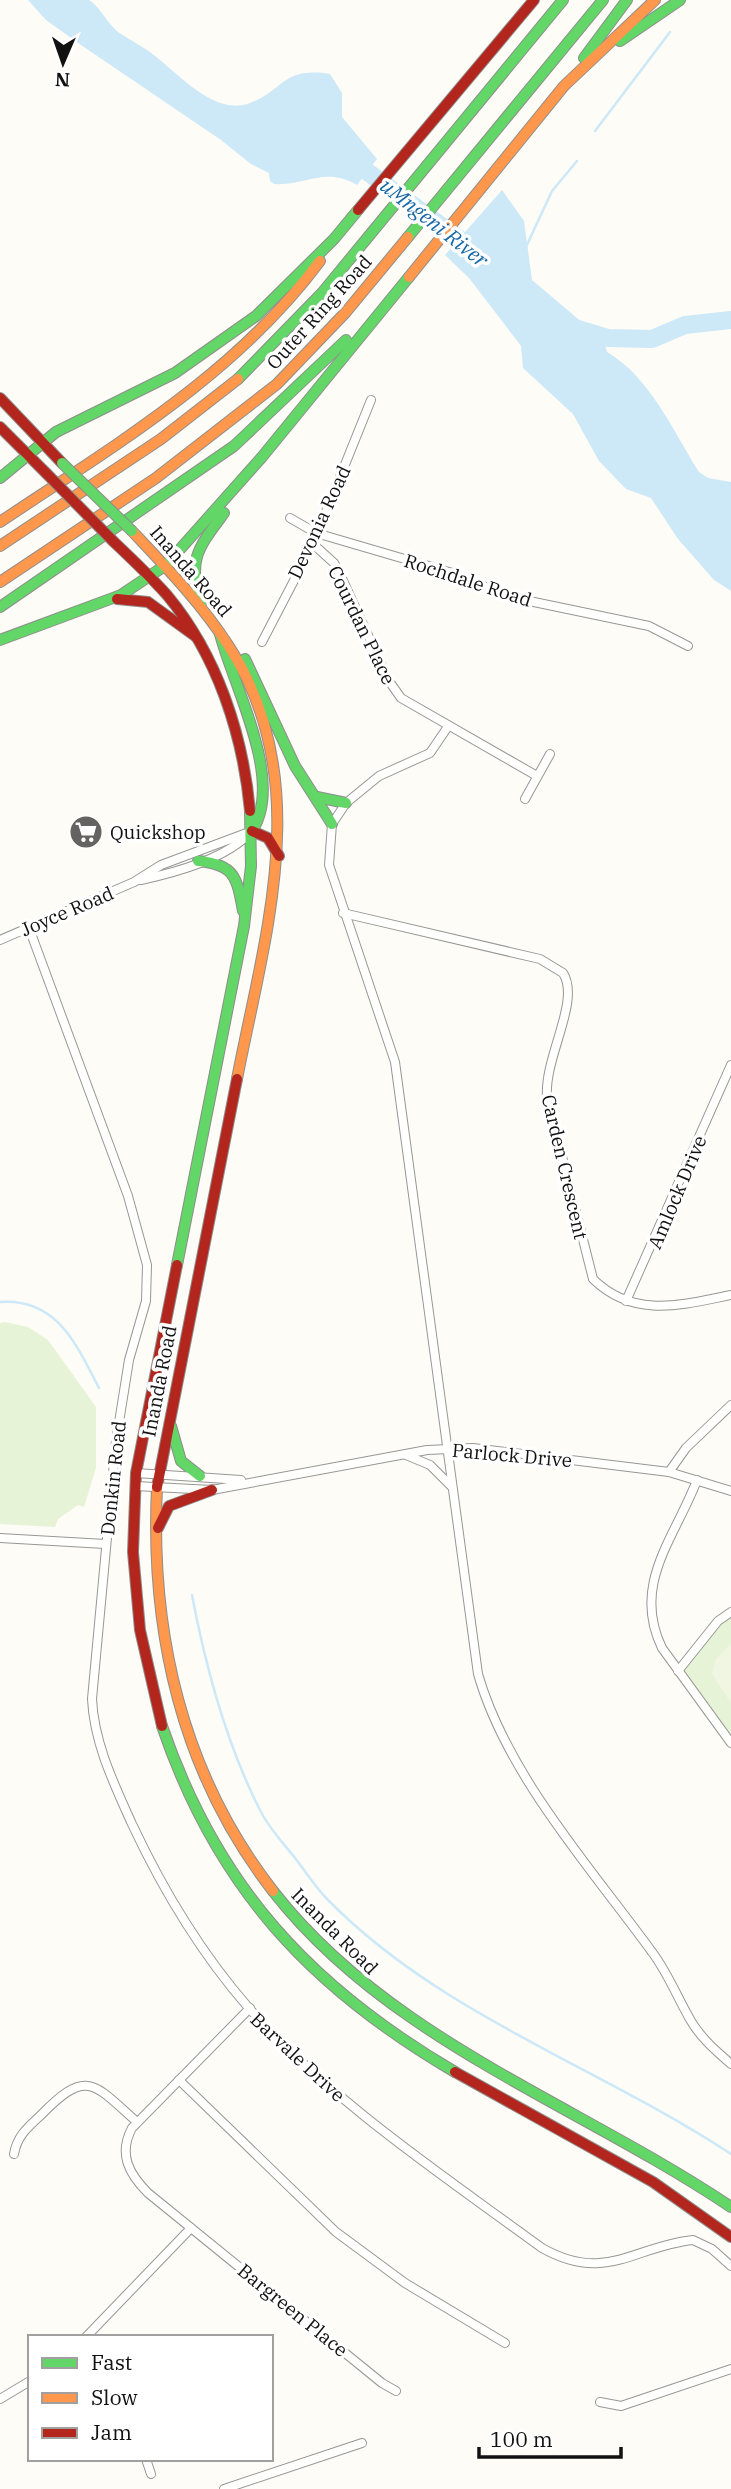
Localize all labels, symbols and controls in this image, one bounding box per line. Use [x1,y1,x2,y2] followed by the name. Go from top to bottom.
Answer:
[28,28,98,98] north arrow
[54,68,70,92] text: N
[375,171,495,274] water label: uMngeni River
[261,250,377,374] street label: Outer Ring Road
[282,461,356,583] street label: Devonia Road
[145,521,237,621] street label: Inanda Road
[401,548,535,612] street label: Rochdale Road
[323,562,401,688] street label: Courdan Place
[67,813,105,851] supermarket icon: Quickshop
[110,820,206,844] place label: Quickshop
[17,881,117,941] street label: Joyce Road
[537,1092,593,1242] street label: Carden Crescent
[642,1132,712,1252] street label: Amlock Drive
[136,1323,182,1439] street label: Inanda Road
[95,1419,131,1537] street label: Donkin Road
[451,1438,573,1472] street label: Parlock Drive
[287,1883,383,1979] street label: Inanda Road
[246,2007,350,2107] street label: Barvale Drive
[233,2258,353,2362] street label: Bargreen Place
[28,2335,273,2461] legend
[91,2348,132,2376] text: Fast
[91,2383,138,2411] text: Slow
[479,2416,621,2460] scale bar
[91,2418,132,2446] text: Jam
[490,2425,553,2453] text: 100 m

